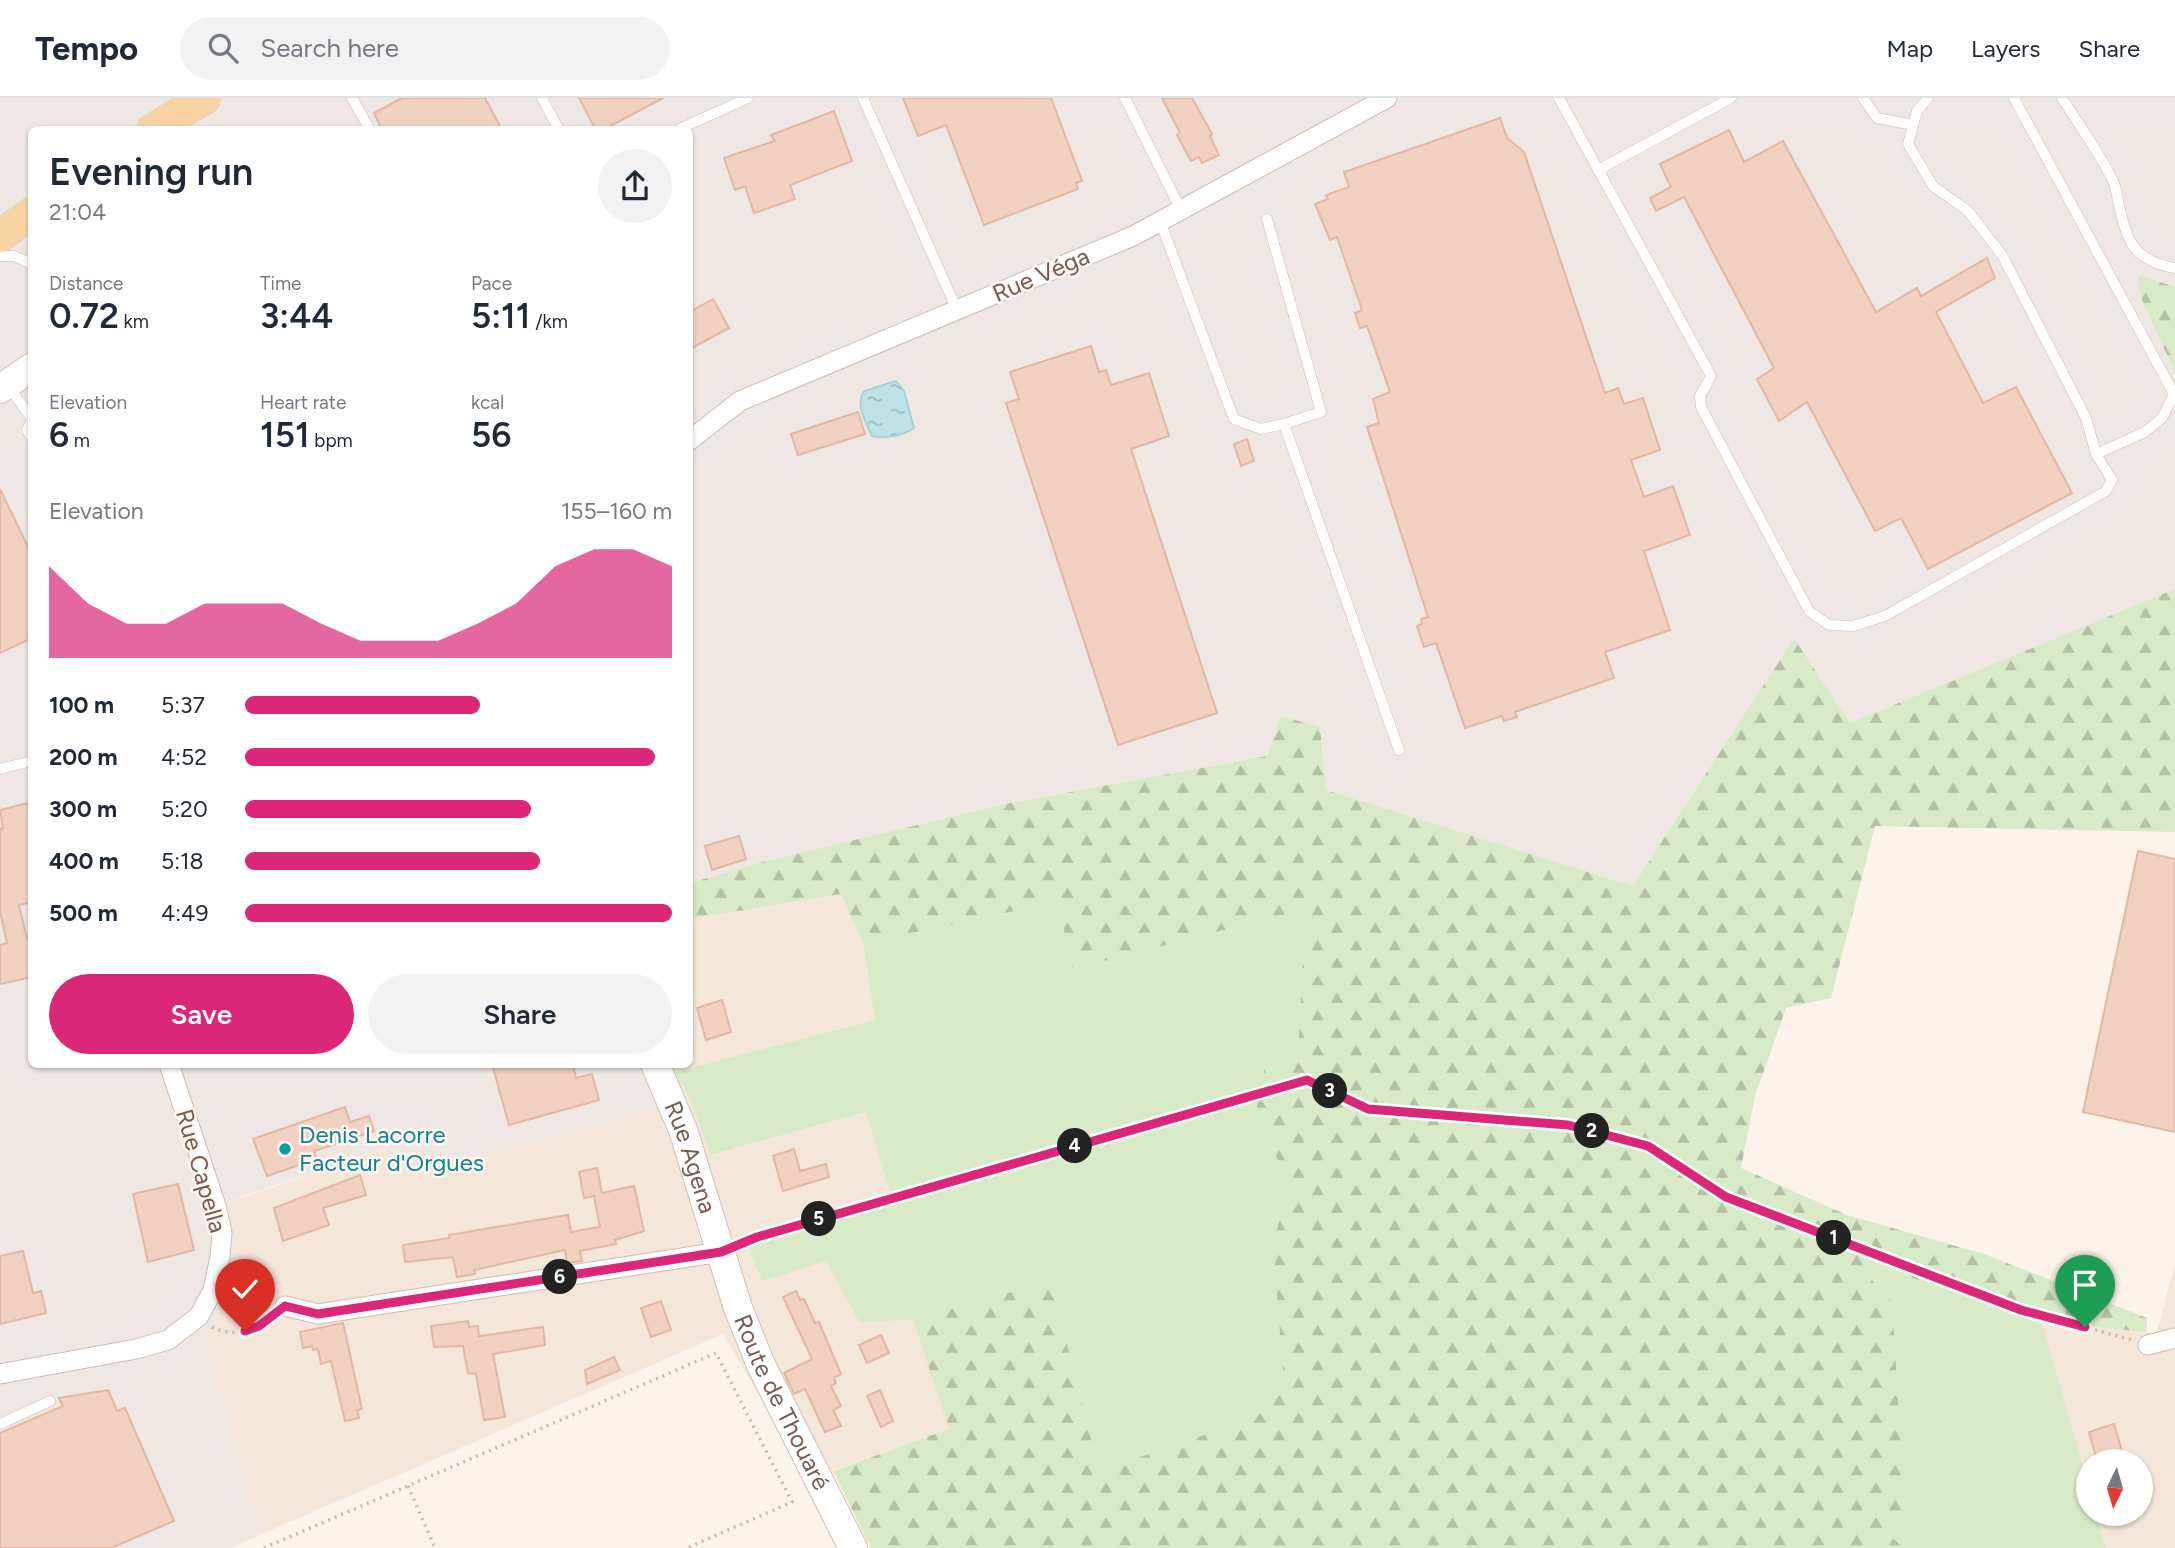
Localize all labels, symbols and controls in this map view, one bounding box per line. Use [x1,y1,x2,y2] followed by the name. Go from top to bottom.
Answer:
[180,17,670,80] search box
[35,29,138,68] text: Tempo
[204,29,242,67] icon: search
[260,32,399,64] text: Search here
[1886,34,1933,63] text: Map
[1971,34,2040,63] text: Layers
[2078,34,2140,63] text: Share
[49,149,253,195] text: Evening run
[598,149,672,223] button: share
[49,198,106,226] text: 21:04
[988,241,1094,308] street label: Rue Véga
[49,272,123,295] text: Distance
[260,272,301,295] text: Time
[471,272,512,295] text: Pace
[49,295,119,337] text: 0.72
[260,295,333,337] text: 3:44
[471,295,530,337] text: 5:11
[119,310,149,333] text: km
[530,310,568,333] text: /km
[49,391,127,414] text: Elevation
[260,391,346,414] text: Heart rate
[471,391,504,414] text: kcal
[49,414,69,456] text: 6
[260,414,310,456] text: 151
[471,414,511,456] text: 56
[69,429,90,452] text: m
[310,429,353,452] text: bpm
[49,497,144,525] text: Elevation
[561,497,672,525] text: 155–160 m
[49,691,114,719] text: 100 m
[161,691,205,719] text: 5:37
[49,743,118,771] text: 200 m
[161,743,207,771] text: 4:52
[49,795,117,823] text: 300 m
[161,795,208,823] text: 5:20
[49,847,119,875] text: 400 m
[161,847,204,875] text: 5:18
[49,899,118,927] text: 500 m
[161,899,208,927] text: 4:49
[49,974,354,1054] button: Save
[368,974,672,1054] button: Share
[1312,1074,1348,1108] pin: 3
[1324,1079,1335,1102] text: 3
[658,1097,723,1217] street label: Rue Agena
[170,1106,233,1236] street label: Rue Capella
[1574,1114,1610,1148] pin: 2
[1586,1119,1597,1142] text: 2
[299,1120,484,1177] place label: Denis Lacorre Facteur d'Orgues
[1058,1128,1092,1164] pin: 4
[1068,1134,1081,1157] text: 4
[277,1141,293,1157] marker: Denis Lacorre Facteur d'Orgues
[802,1202,836,1236] pin: 5
[813,1207,824,1230] text: 5
[1816,1220,1852,1256] pin: 1
[1829,1226,1838,1249] text: 1
[2055,1255,2115,1327] pin
[215,1259,275,1331] pin
[542,1260,578,1294] pin: 6
[554,1265,565,1288] text: 6
[2066,1266,2104,1304] icon: arrive
[226,1270,264,1308] icon: check
[728,1310,836,1495] street label: Route de Thouaré
[2076,1449,2152,1526] north arrow
[2076,1449,2153,1526] map controls

